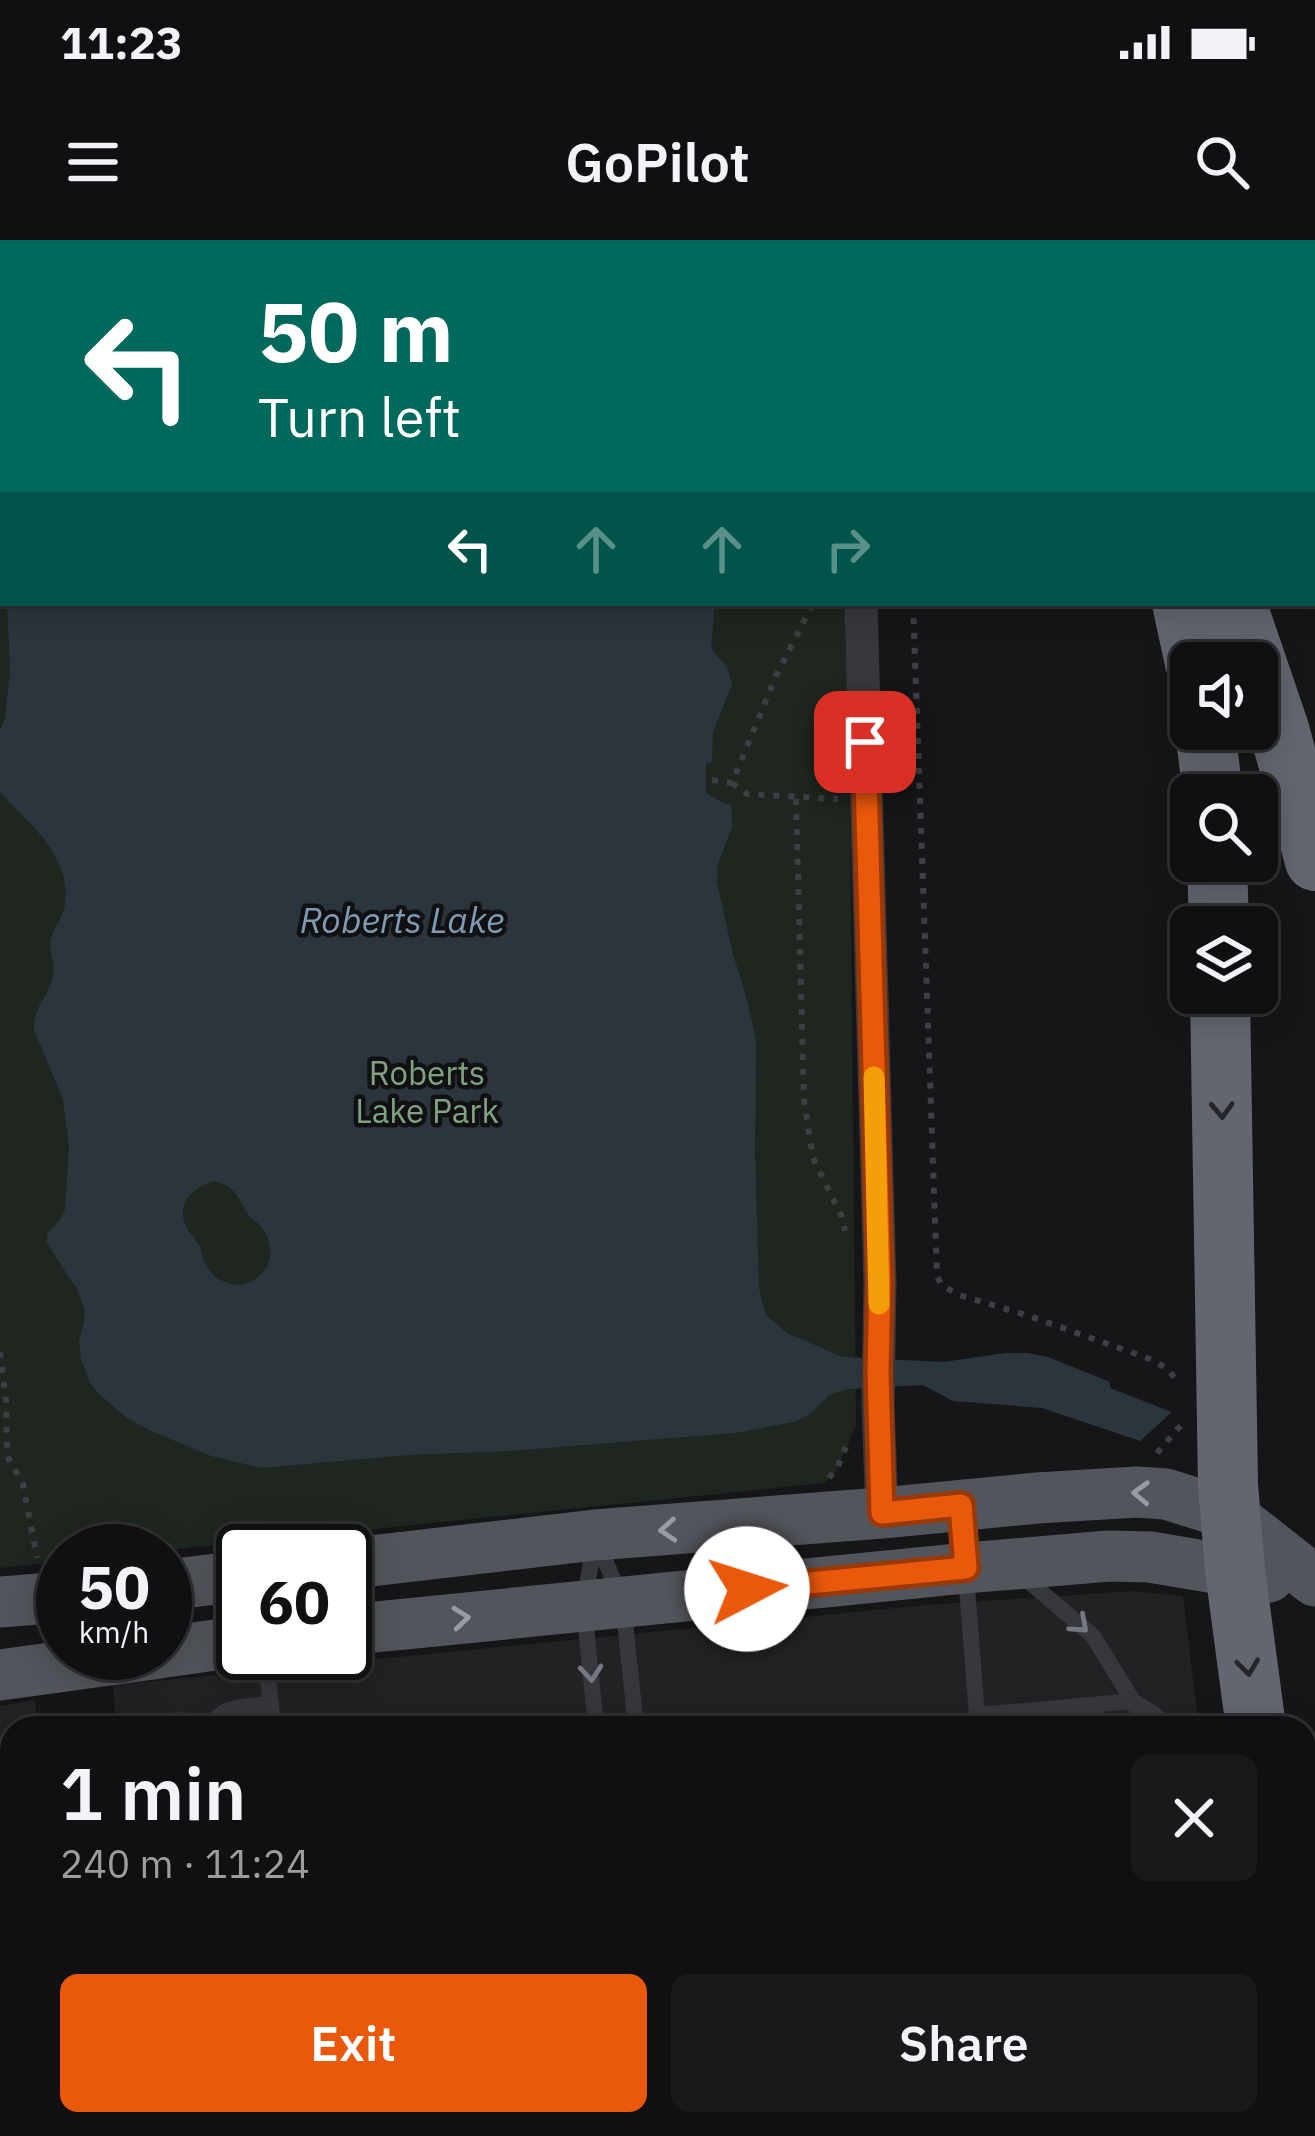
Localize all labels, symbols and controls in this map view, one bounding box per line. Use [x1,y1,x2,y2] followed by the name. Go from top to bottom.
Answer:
[60,13,183,71] text: 11:23
[565,127,750,197] text: GoPilot
[60,129,126,195] icon: menu
[1189,129,1255,195] icon: search
[258,276,454,385] text: 50 m
[60,288,216,444] icon: left
[258,382,461,452] text: Turn left
[437,516,503,582] icon: left
[563,516,629,582] icon: ahead
[689,516,755,582] icon: ahead
[815,516,881,582] icon: right
[1170,642,1278,1014] map controls
[1170,642,1278,750] button: sound
[814,691,916,793] pin
[832,709,898,775] icon: arrive
[1170,774,1278,882] button: search
[300,896,504,943] water label: Roberts Lake
[1170,906,1278,1014] button: layers
[355,1051,499,1132] park label: Roberts Lake Park
[1209,1101,1235,1120] one-way arrow
[1131,1481,1149,1507] one-way arrow
[658,1517,677,1542] one-way arrow
[216,1524,372,1680] speed limit sign: 60
[684,1526,810,1652] position arrow
[78,1547,150,1626] text: 50
[452,1606,471,1631] one-way arrow
[1066,1611,1087,1632] one-way arrow
[79,1612,149,1651] text: km/h
[1234,1657,1260,1677] one-way arrow
[577,1664,603,1683] one-way arrow
[60,1746,246,1840] text: 1 min
[1131,1755,1257,1881] button: close
[60,1838,310,1889] text: 240 m · 11:24
[60,1974,647,2112] button: Exit
[671,1974,1257,2112] button: Share

